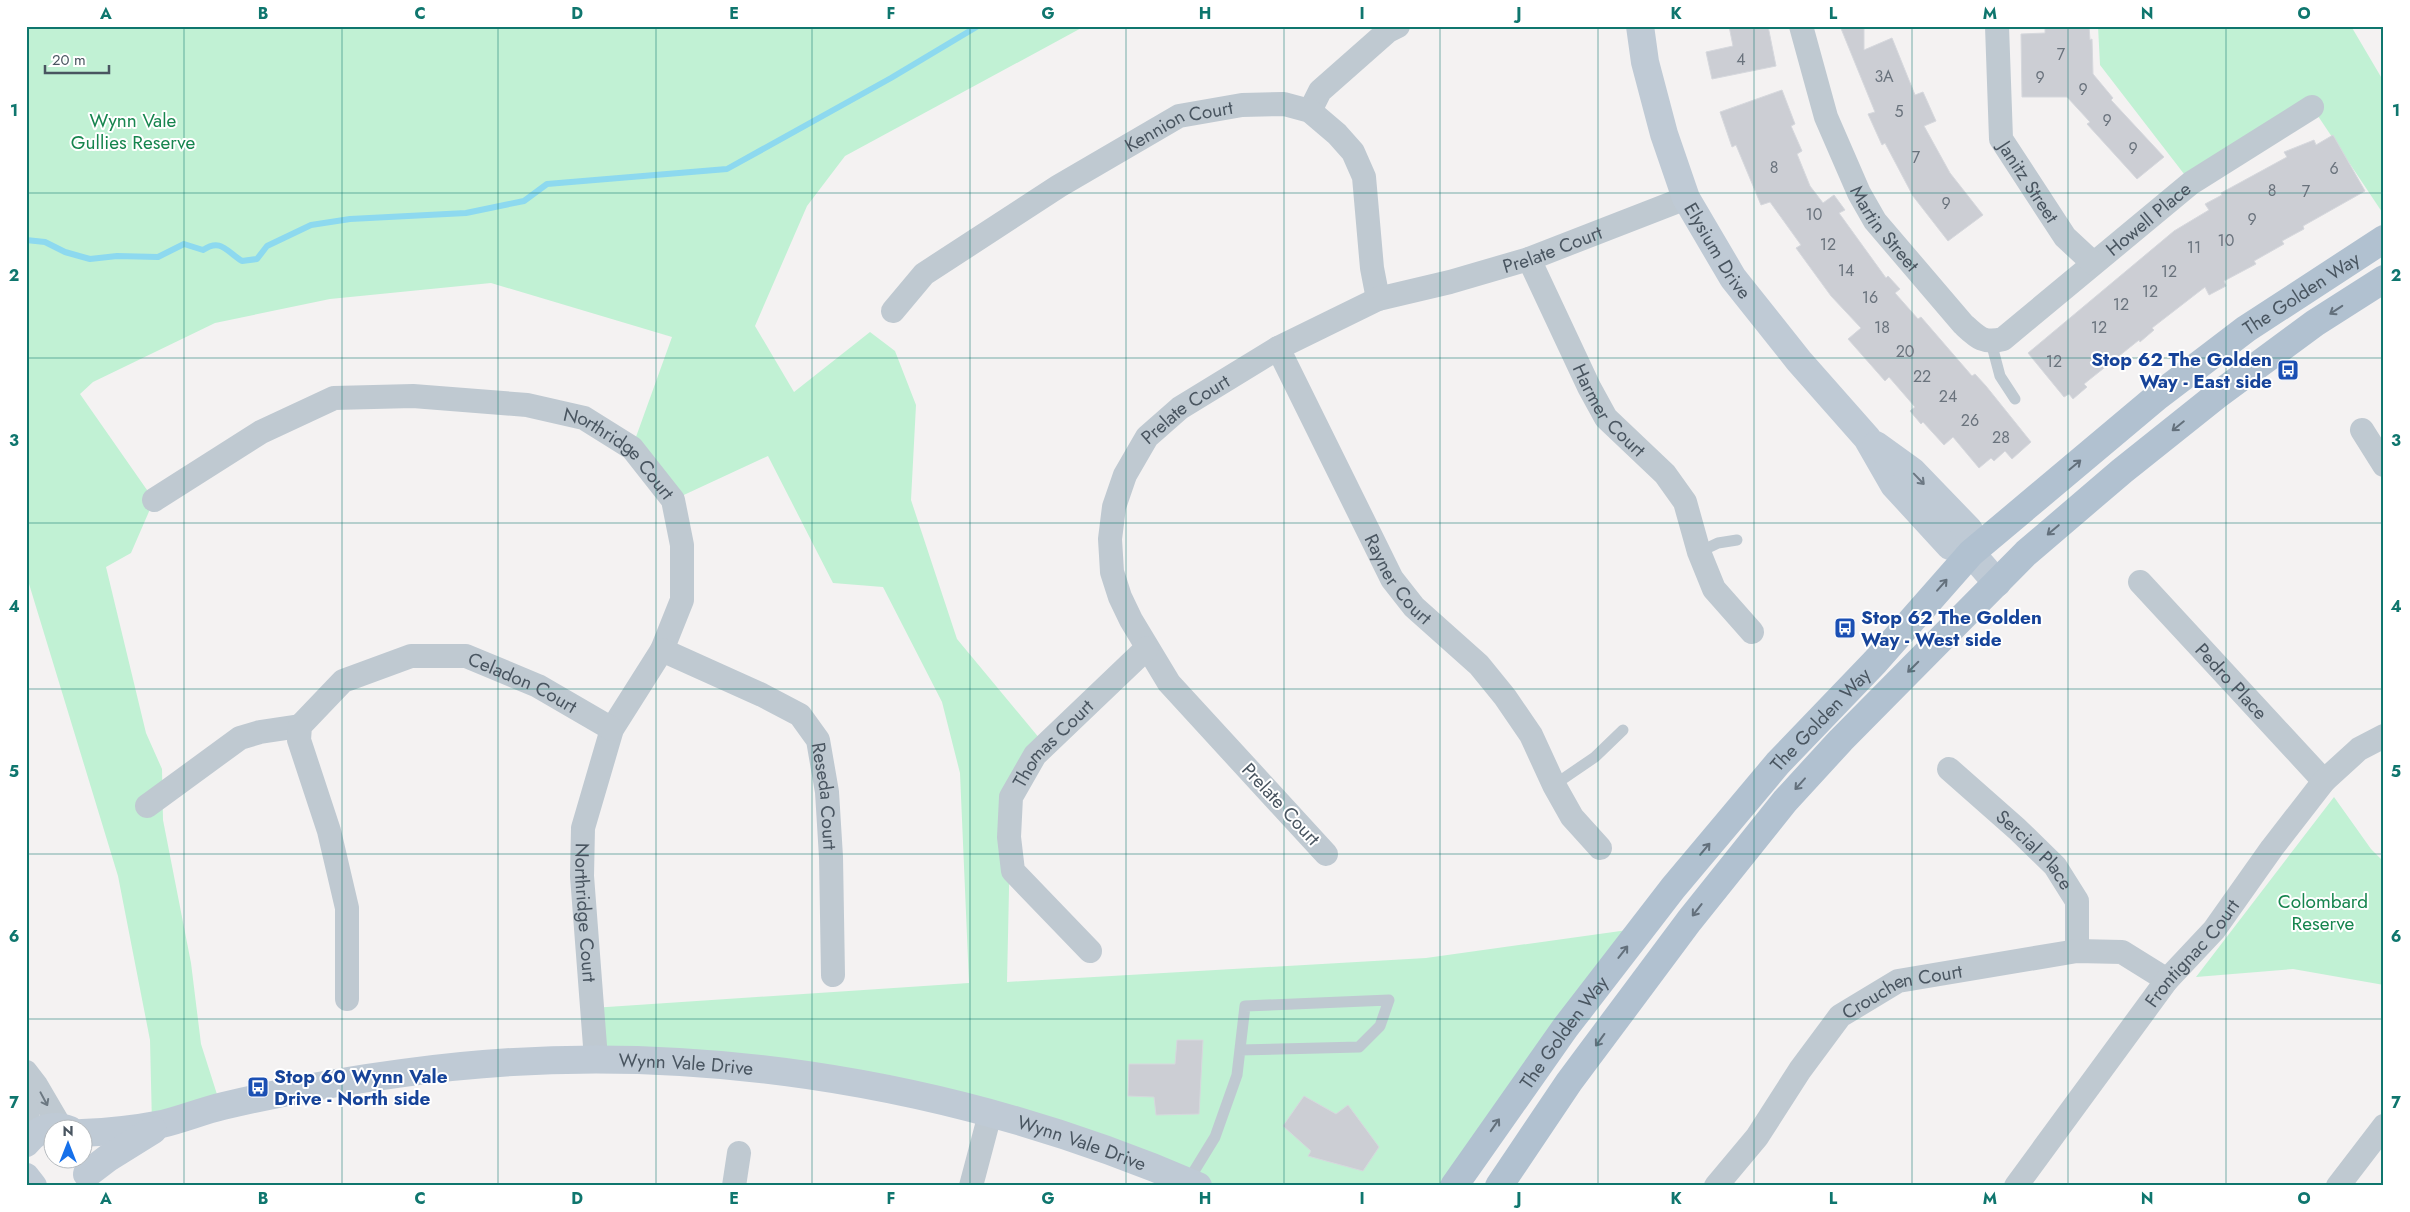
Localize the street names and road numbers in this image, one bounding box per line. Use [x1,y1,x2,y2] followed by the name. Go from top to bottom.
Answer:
[1119,93,1235,158] street label: Kennion Court
[1990,133,2066,228] street label: Janitz Street
[2100,175,2197,262] street label: Howell Place
[1844,180,1926,278] street label: Martin Street
[1678,197,1758,305] street label: Elysium Drive
[1499,218,1606,280] street label: Prelate Court
[2237,245,2365,341] street label: The Golden Way
[1566,359,1652,463] street label: Harmer Court
[1135,367,1235,450] street label: Prelate Court
[561,400,681,505] street label: Northridge Court
[1358,529,1438,631] street label: Rayner Court
[2189,637,2274,726] street label: Pedro Place
[464,645,583,720] street label: Celadon Court
[1764,661,1877,777] street label: The Golden Way
[1006,693,1099,792] street label: Thomas Court
[805,740,844,851] street label: Reseda Court
[1236,757,1327,852] street label: Prelate Court
[1990,803,2080,895] street label: Sercial Place
[568,843,604,983] street label: Northridge Court
[2138,893,2246,1013] street label: Frontignac Court
[1836,957,1965,1026] street label: Crouchen Court
[1513,969,1615,1094] street label: The Golden Way
[618,1046,755,1082] street label: Wynn Vale Drive
[1014,1108,1150,1177] street label: Wynn Vale Drive

